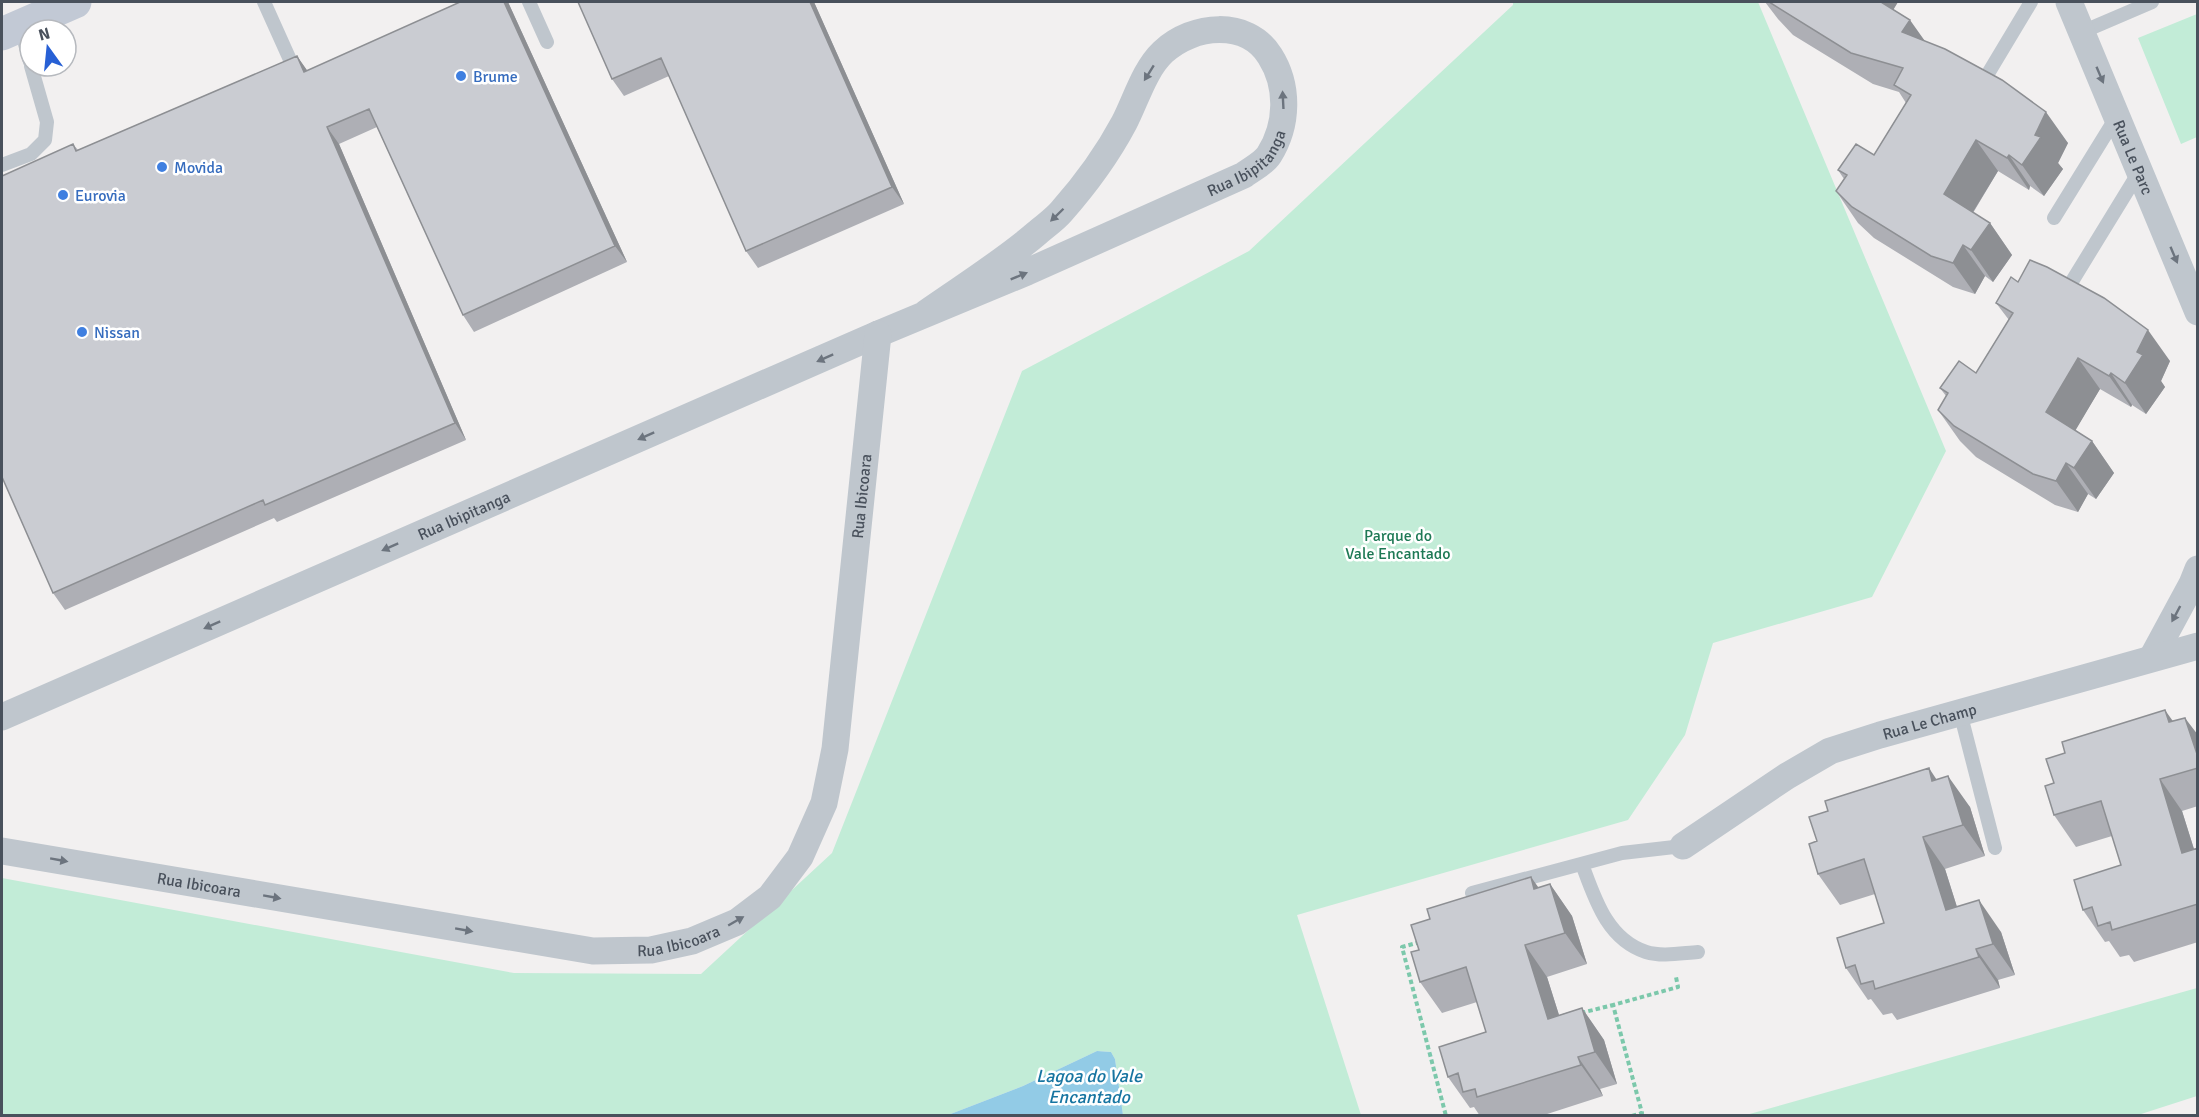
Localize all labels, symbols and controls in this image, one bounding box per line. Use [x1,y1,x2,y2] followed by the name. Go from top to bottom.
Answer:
[18,18,78,78] north arrow
[36,23,52,46] text: N
[1144,65,1155,81] one-way arrow
[2095,66,2105,84] one-way arrow
[473,67,518,87] place label: Brume
[454,69,468,83] marker: Brume
[1278,90,1287,109] one-way arrow
[2108,117,2157,198] street label: Rua Le Parc
[1204,127,1291,201] street label: Rua Ibipitanga
[174,158,223,178] place label: Movida
[155,160,169,174] marker: Movida
[75,186,126,206] place label: Eurovia
[56,188,70,202] marker: Eurovia
[1049,208,1064,222] one-way arrow
[2170,246,2179,264] one-way arrow
[1010,271,1028,280] one-way arrow
[94,323,140,343] place label: Nissan
[75,325,89,339] marker: Nissan
[816,353,833,362] one-way arrow
[637,431,655,441] one-way arrow
[848,453,877,540] street label: Rua Ibicoara
[415,487,514,545] street label: Rua Ibipitanga
[1345,526,1451,564] park label: Parque do Vale Encantado
[382,543,399,552] one-way arrow
[2171,606,2181,623] one-way arrow
[203,621,220,630] one-way arrow
[1880,699,1979,745] street label: Rua Le Champ
[50,856,69,865] one-way arrow
[155,868,243,902] street label: Rua Ibicoara
[263,893,282,902] one-way arrow
[728,916,745,926] one-way arrow
[637,921,723,961] street label: Rua Ibicoara
[455,925,474,934] one-way arrow
[1036,1065,1143,1108] water label: Lagoa do Vale Encantado

